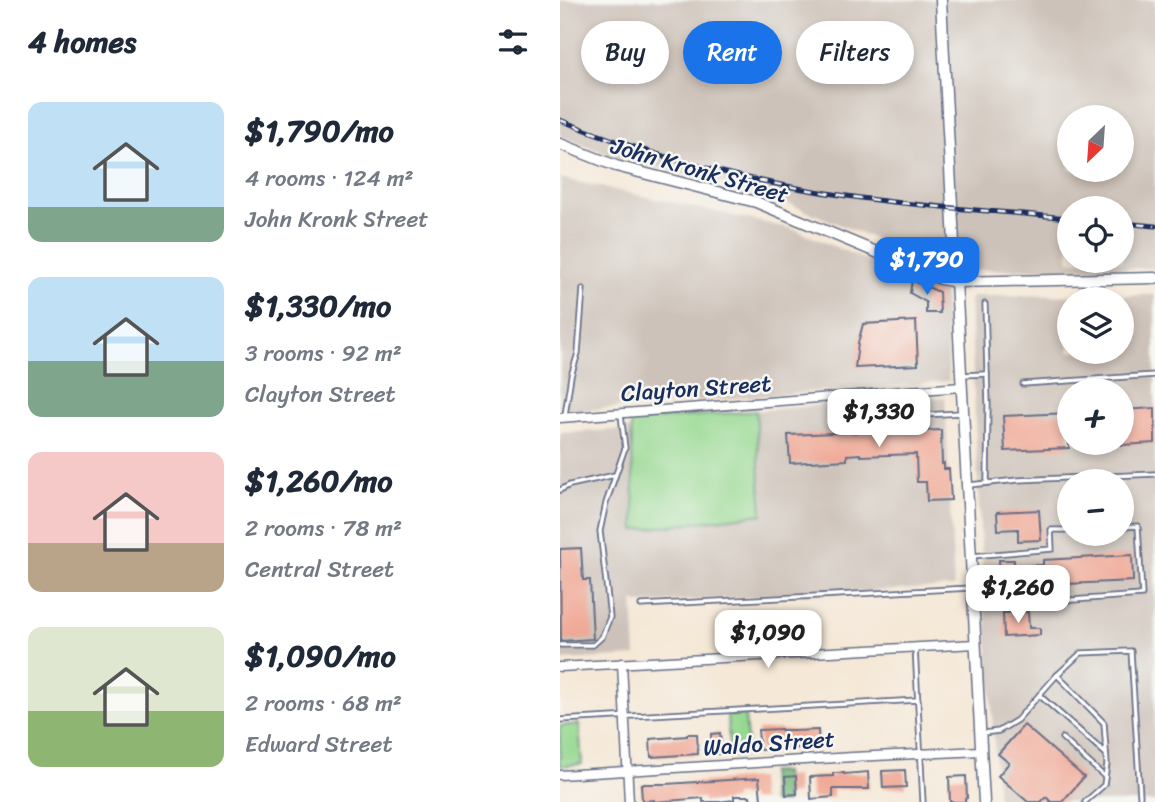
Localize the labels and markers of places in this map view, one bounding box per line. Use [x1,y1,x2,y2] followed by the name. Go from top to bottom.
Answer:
[870,238,984,297] pin: $1,790
[822,390,936,449] pin: $1,330
[961,566,1075,625] pin: $1,260
[711,610,825,670] pin: $1,090

